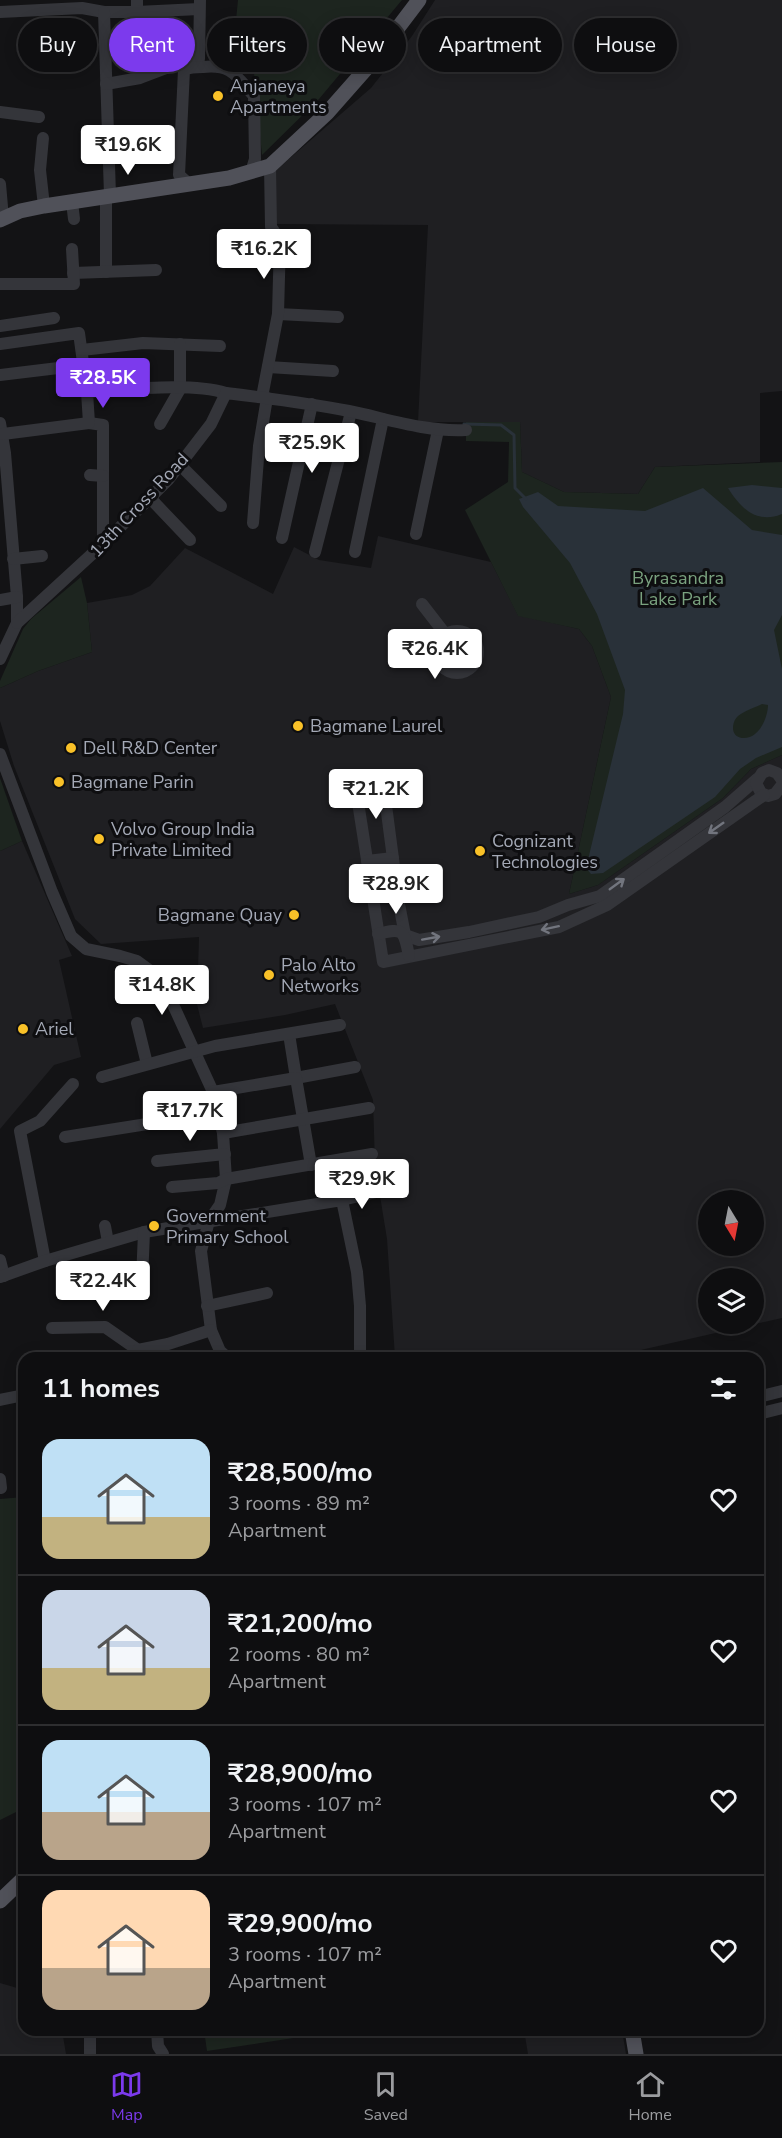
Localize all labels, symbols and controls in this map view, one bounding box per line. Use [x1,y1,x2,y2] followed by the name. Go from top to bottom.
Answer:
[18,18,97,72] chip: Buy
[109,18,195,72] chip: Rent
[207,18,307,72] chip: Filters
[319,18,406,72] chip: New
[418,18,562,72] chip: Apartment
[574,18,677,72] chip: House
[230,74,327,119] place label: Anjaneya Apartments
[211,89,225,103] marker: Anjaneya Apartments
[79,125,177,176] pin: ₹19.6K
[95,131,161,158] text: ₹19.6K
[215,229,313,280] pin: ₹16.2K
[231,235,297,262] text: ₹16.2K
[54,358,152,409] pin: ₹28.5K
[70,364,136,391] text: ₹28.5K
[263,423,361,474] pin: ₹25.9K
[279,429,345,456] text: ₹25.9K
[84,447,194,563] street label: 13th Cross Road
[632,566,724,611] park label: Byrasandra Lake Park
[386,629,484,680] pin: ₹26.4K
[402,635,468,662] text: ₹26.4K
[310,714,443,738] place label: Bagmane Laurel
[291,719,305,733] marker: Bagmane Laurel
[83,736,218,760] place label: Dell R&D Center
[64,741,78,755] marker: Dell R&D Center
[327,769,425,820] pin: ₹21.2K
[71,770,194,794] place label: Bagmane Parin
[52,775,66,789] marker: Bagmane Parin
[343,775,409,802] text: ₹21.2K
[110,817,255,862] place label: Volvo Group India Private Limited
[709,822,725,834] one-way arrow
[492,829,598,874] place label: Cognizant Technologies
[92,832,106,846] marker: Volvo Group India Private Limited
[473,844,487,858] marker: Cognizant Technologies
[347,864,445,915] pin: ₹28.9K
[363,870,429,897] text: ₹28.9K
[608,878,624,890] one-way arrow
[158,903,283,927] place label: Bagmane Quay
[287,908,301,922] marker: Bagmane Quay
[541,923,560,935] one-way arrow
[421,932,441,943] one-way arrow
[281,953,359,998] place label: Palo Alto Networks
[113,965,211,1016] pin: ₹14.8K
[262,968,276,982] marker: Palo Alto Networks
[129,971,195,998] text: ₹14.8K
[35,1017,74,1041] place label: Ariel
[16,1022,30,1036] marker: Ariel
[141,1091,239,1142] pin: ₹17.7K
[157,1097,223,1124] text: ₹17.7K
[313,1159,411,1210] pin: ₹29.9K
[329,1165,395,1192] text: ₹29.9K
[698,1190,764,1256] north arrow
[698,1190,764,1334] map controls
[166,1204,289,1249] place label: Government Primary School
[147,1219,161,1233] marker: Government Primary School
[54,1261,152,1312] pin: ₹22.4K
[70,1267,136,1294] text: ₹22.4K
[698,1268,764,1334] button: layers
[42,1371,160,1406] text: 11 homes
[707,1372,740,1405] icon: filters
[228,1455,372,1490] text: ₹28,500/mo
[90,1463,162,1535] icon: home
[707,1483,740,1516] icon: heart
[228,1490,370,1517] text: 3 rooms · 89 m²
[228,1517,326,1544] text: Apartment
[228,1606,372,1641] text: ₹21,200/mo
[90,1614,162,1686] icon: home
[707,1634,740,1667] icon: heart
[228,1641,370,1668] text: 2 rooms · 80 m²
[228,1668,326,1695] text: Apartment
[228,1756,372,1791] text: ₹28,900/mo
[90,1764,162,1836] icon: home
[707,1784,740,1817] icon: heart
[228,1791,382,1818] text: 3 rooms · 107 m²
[228,1818,326,1845] text: Apartment
[228,1906,372,1941] text: ₹29,900/mo
[90,1914,162,1986] icon: home
[707,1934,740,1967] icon: heart
[228,1941,382,1968] text: 3 rooms · 107 m²
[228,1968,326,1995] text: Apartment
[110,2068,143,2126] tab: Map
[364,2068,408,2126] tab: Saved
[628,2068,672,2126] tab: Home

